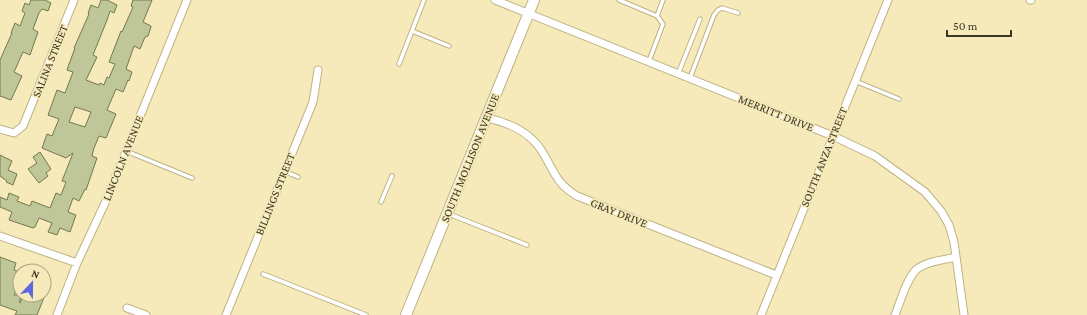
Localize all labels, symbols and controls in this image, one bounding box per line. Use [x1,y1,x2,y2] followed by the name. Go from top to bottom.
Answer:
[947,12,1011,38] scale bar
[953,19,978,33] text: 50 m
[29,22,71,99] street label: SALINA STREET
[438,91,502,224] street label: SOUTH MOLLISON AVENUE
[736,91,816,135] street label: MERRITT DRIVE
[798,105,851,209] street label: SOUTH ANZA STREET
[99,113,147,203] street label: LINCOLN AVENUE
[252,150,298,237] street label: BILLINGS STREET
[588,195,650,231] street label: GRAY DRIVE
[12,263,52,303] north arrow
[30,267,42,281] text: N

